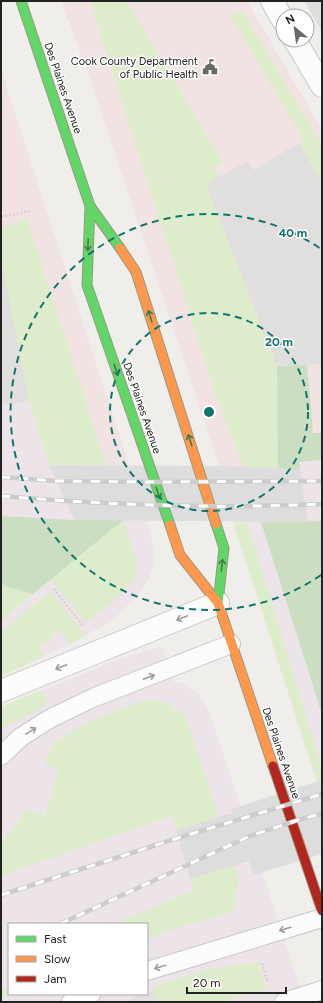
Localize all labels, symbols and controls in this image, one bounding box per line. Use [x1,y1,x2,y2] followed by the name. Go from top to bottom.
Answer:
[275,8,315,48] north arrow
[284,12,297,27] text: N
[41,41,85,135] street label: Des Plaines Avenue
[71,55,198,81] place label: Cook County Department of Public Health
[201,58,219,76] public building icon: Cook County Department of Public Health
[279,226,307,240] text: 40 m
[85,238,92,251] one-way arrow
[146,310,153,323] one-way arrow
[265,335,293,349] text: 20 m
[120,361,164,455] street label: Des Plaines Avenue
[113,363,120,376] one-way arrow
[202,405,216,419] centre of rings
[186,434,193,447] one-way arrow
[155,486,163,498] one-way arrow
[219,559,226,572] one-way arrow
[176,615,188,622] one-way arrow
[56,663,68,671] one-way arrow
[142,672,154,680] one-way arrow
[259,706,303,800] street label: Des Plaines Avenue
[25,727,36,735] one-way arrow
[8,923,148,995] legend
[278,926,291,933] one-way arrow
[44,932,67,946] text: Fast
[44,952,71,966] text: Slow
[154,964,167,971] one-way arrow
[187,969,286,995] scale bar
[44,972,67,986] text: Jam
[193,976,221,990] text: 20 m

